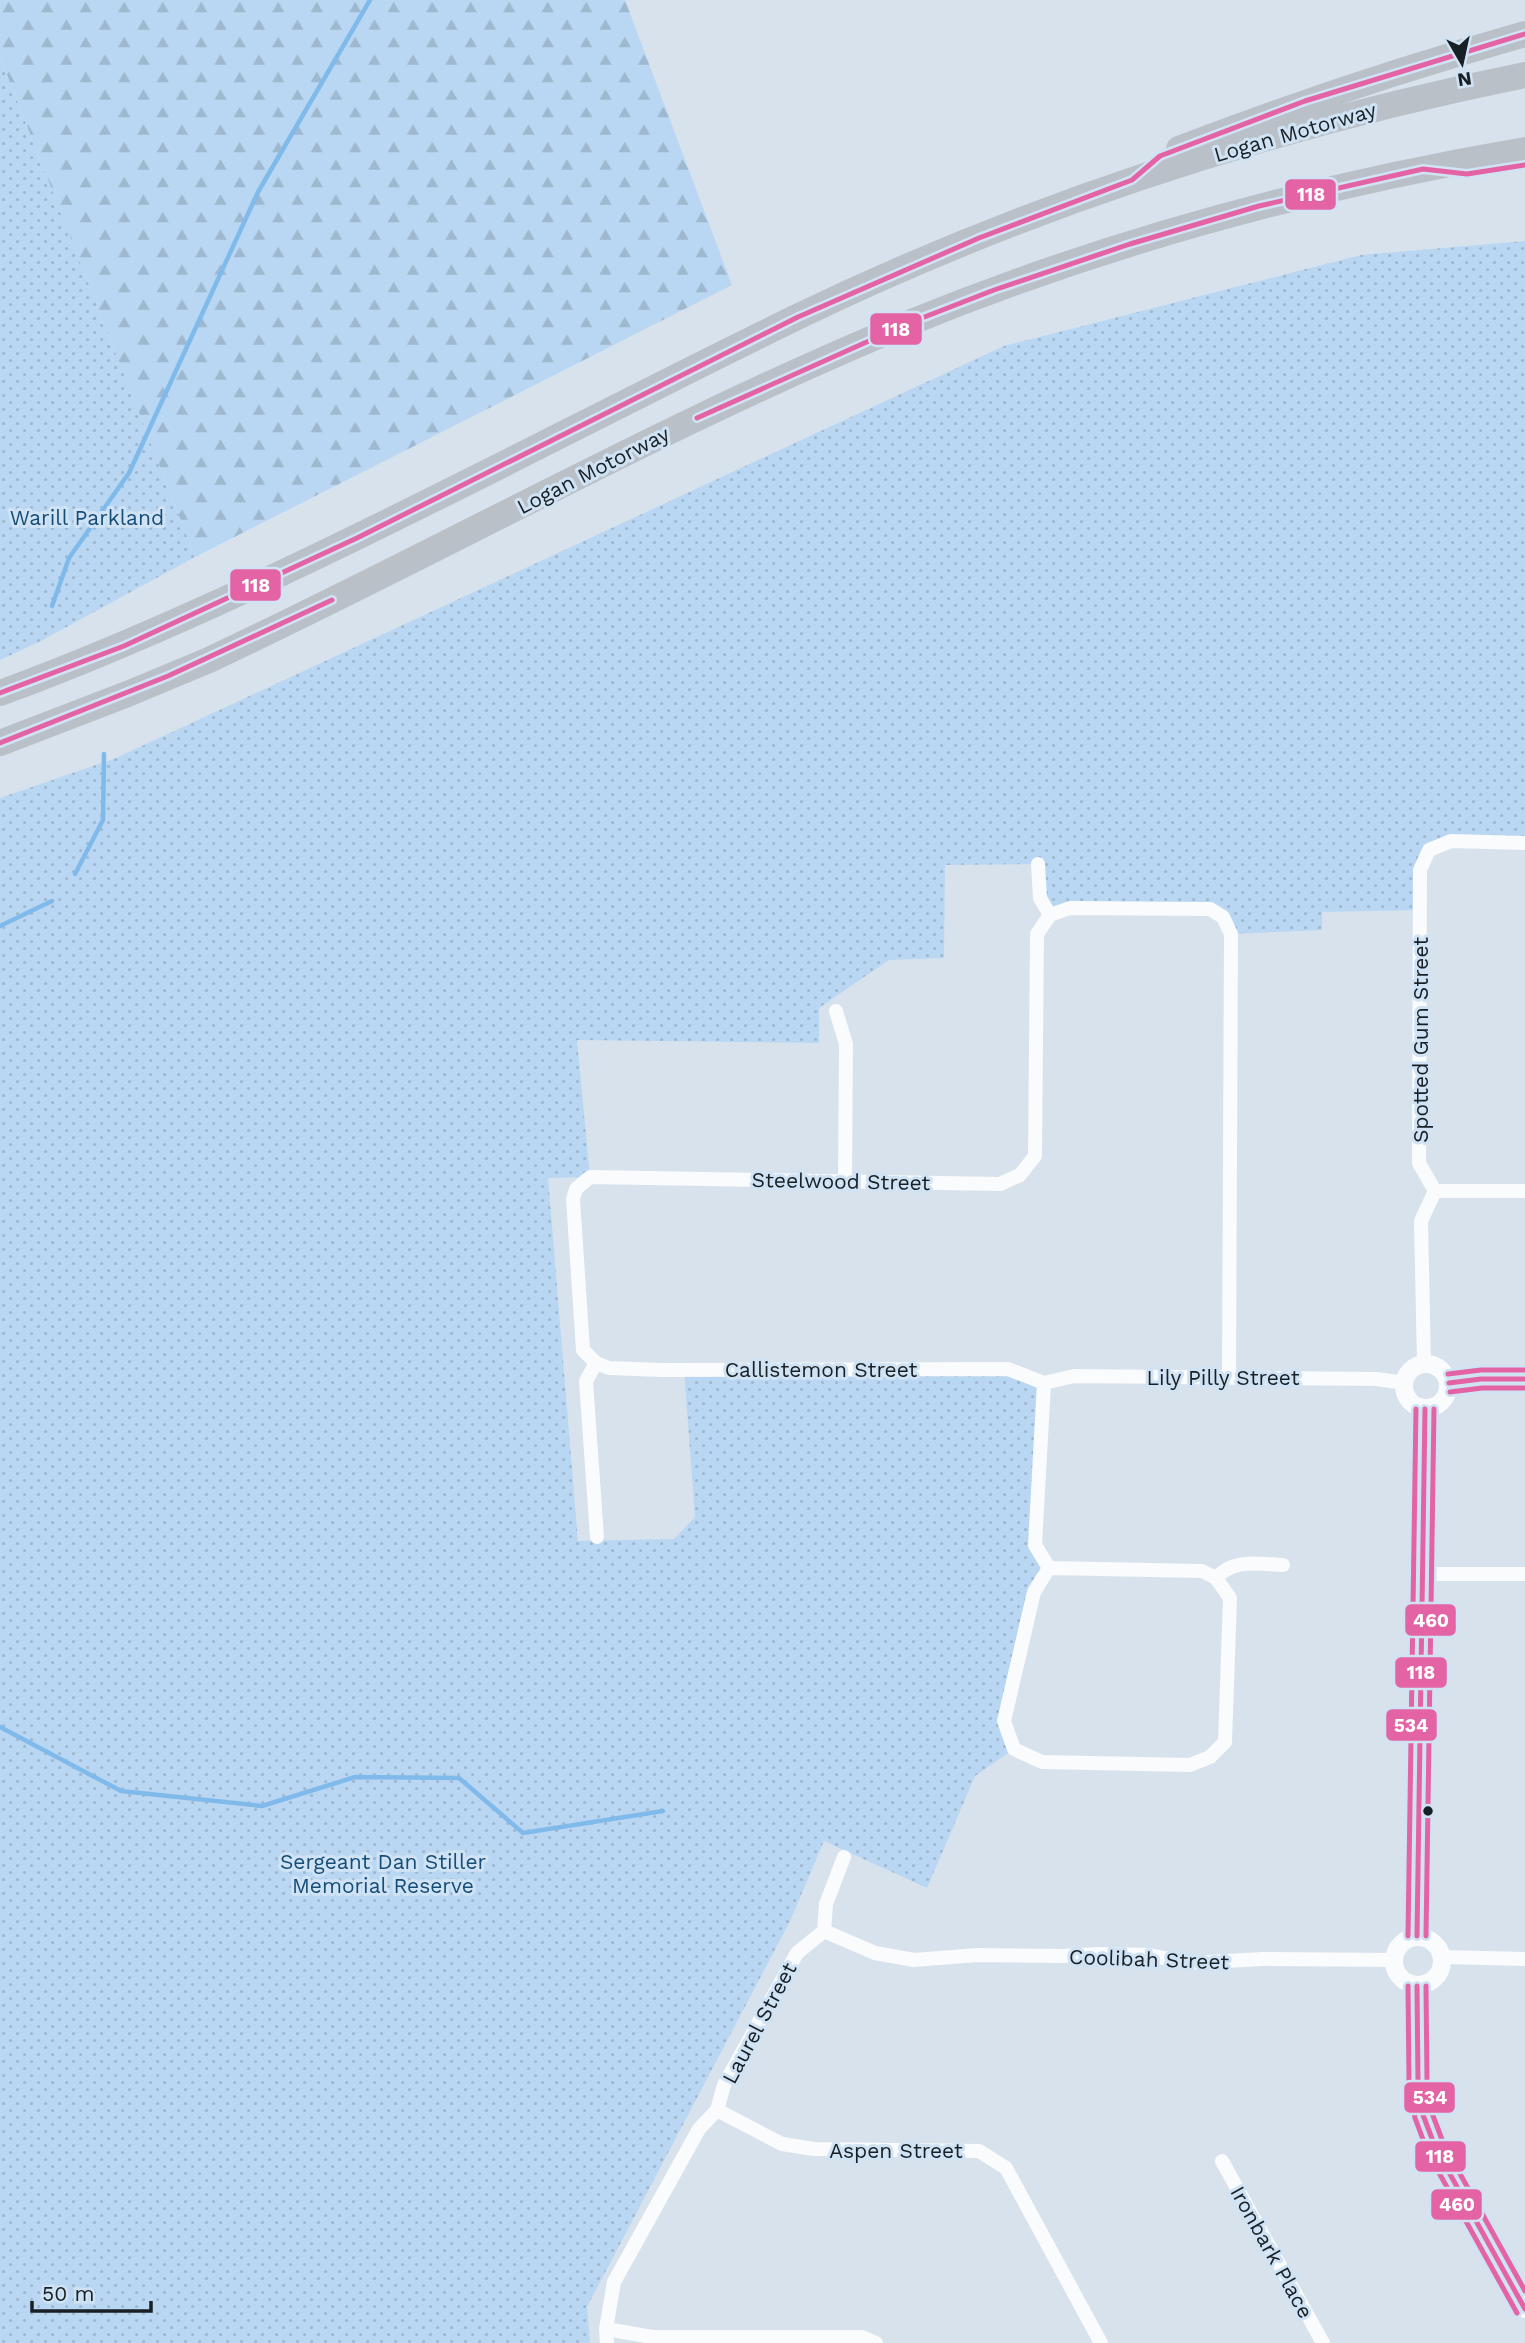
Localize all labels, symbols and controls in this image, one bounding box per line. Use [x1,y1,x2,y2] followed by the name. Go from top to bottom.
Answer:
[1427,28,1497,98] north arrow
[1456,67,1473,92] text: N
[1211,97,1379,167] street label: Logan Motorway
[1284,178,1337,211] line badge: 118
[1297,183,1325,206] text: 118
[869,312,923,346] line badge: 118
[882,318,910,341] text: 118
[513,421,674,519] street label: Logan Motorway
[10,505,164,530] park label: Warill Parkland
[229,568,282,602] line badge: 118
[242,574,270,597] text: 118
[1408,937,1433,1143] street label: Spotted Gum Street
[752,1167,931,1195] street label: Steelwood Street
[725,1357,918,1382] street label: Callistemon Street
[1147,1365,1300,1390] street label: Lily Pilly Street
[1404,1603,1457,1637] line badge: 460
[1413,1609,1449,1632] text: 460
[1394,1656,1448,1689] line badge: 118
[1407,1661,1435,1684] text: 118
[1385,1708,1438,1742] line badge: 534
[1394,1714,1428,1737] text: 534
[1421,1804,1435,1818] unlabelled marker
[280,1849,487,1898] park label: Sergeant Dan Stiller Memorial Reserve
[1069,1944,1230,1974] street label: Coolibah Street
[717,1958,802,2088] street label: Laurel Street
[1403,2081,1456,2114] line badge: 534
[1413,2086,1447,2109] text: 534
[829,2138,963,2163] street label: Aspen Street
[1414,2140,1467,2173] line badge: 118
[1426,2145,1454,2168] text: 118
[1225,2182,1319,2322] street label: Ironbark Place
[1430,2188,1483,2221] line badge: 460
[1439,2193,1475,2216] text: 460
[32,2270,150,2314] scale bar
[42,2281,94,2306] text: 50 m

